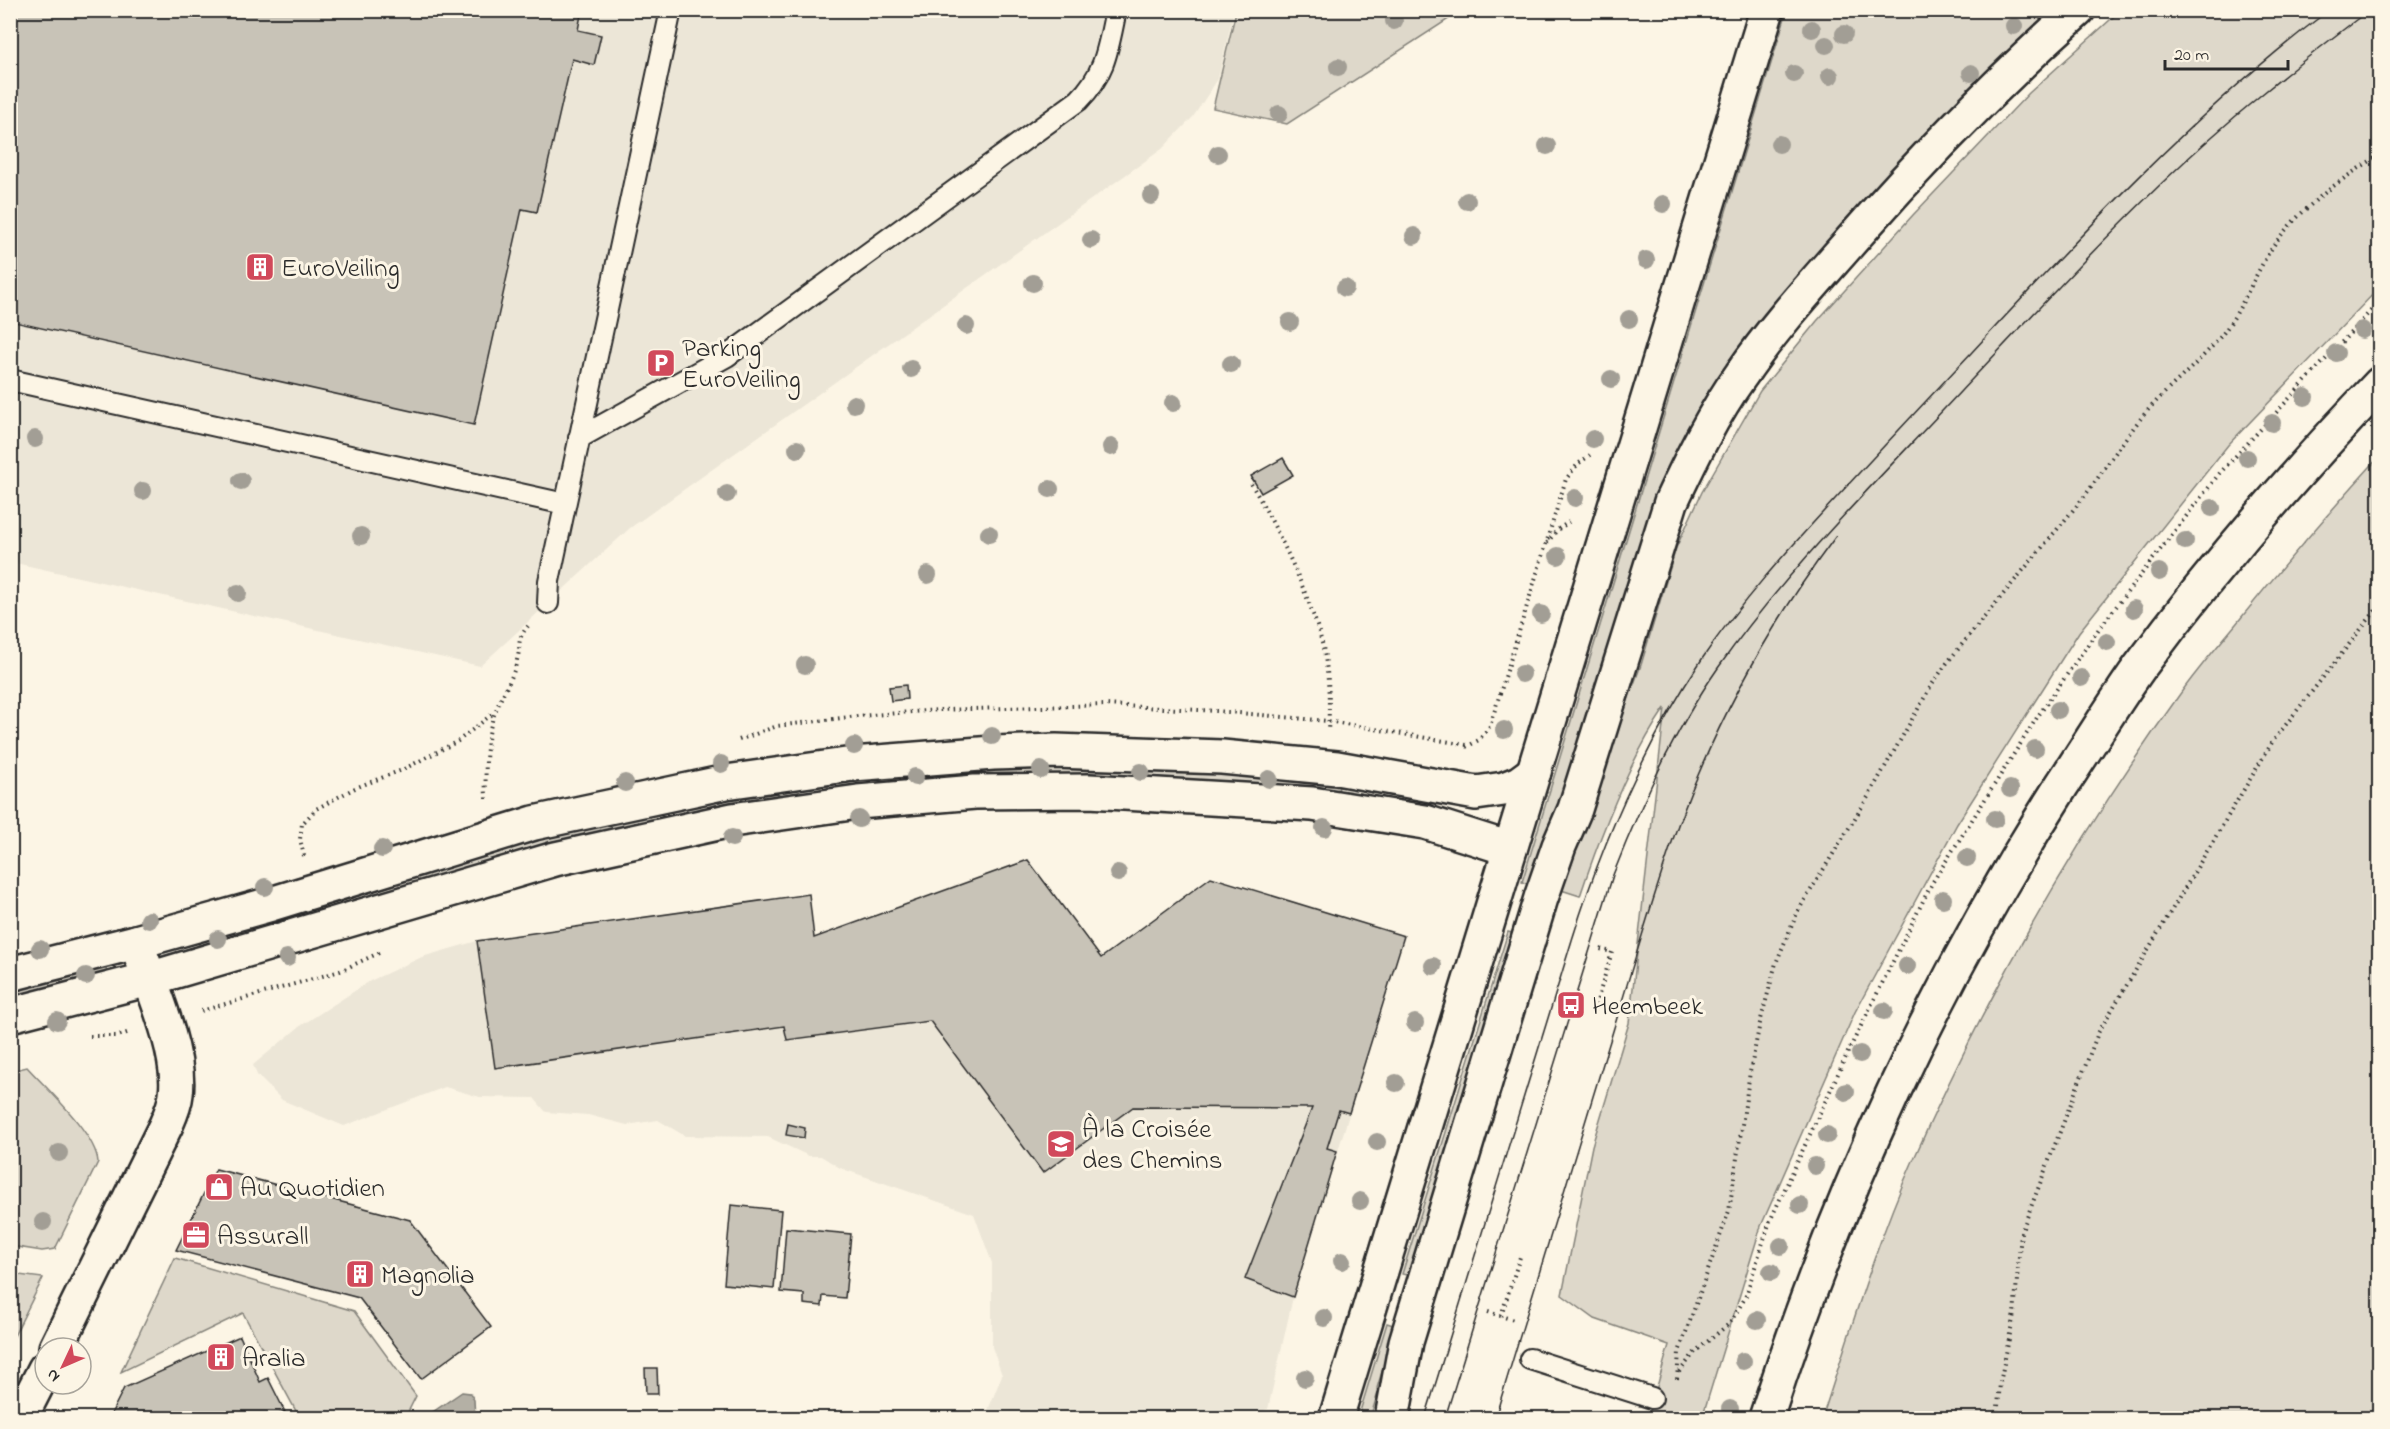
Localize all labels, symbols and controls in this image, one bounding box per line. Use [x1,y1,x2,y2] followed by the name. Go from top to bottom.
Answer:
[2165,33,2288,71] scale bar
[2174,43,2209,69] text: 20 m
[281,250,400,289] place label: EuroVeiling
[244,251,276,283] building icon: EuroVeiling
[682,330,801,400] place label: Parking EuroVeiling
[645,347,677,379] parking icon: Parking EuroVeiling
[1592,988,1703,1027] place label: Heembeek
[1555,989,1587,1021] bus stop icon: Heembeek
[1082,1111,1222,1181] place label: À la Croisée des Chemins
[1045,1128,1077,1160] school or university icon: À la Croisée des Chemins
[240,1170,385,1209] place label: Au Quotidien
[203,1171,235,1203] shop icon: Au Quotidien
[217,1218,309,1257] place label: Assurall
[180,1219,212,1251] office icon: Assurall
[381,1257,475,1296] place label: Magnolia
[344,1258,376,1290] building icon: Magnolia
[33,1336,93,1396] north arrow
[242,1340,306,1379] place label: Aralia
[205,1341,237,1373] building icon: Aralia
[41,1363,66,1387] text: N

